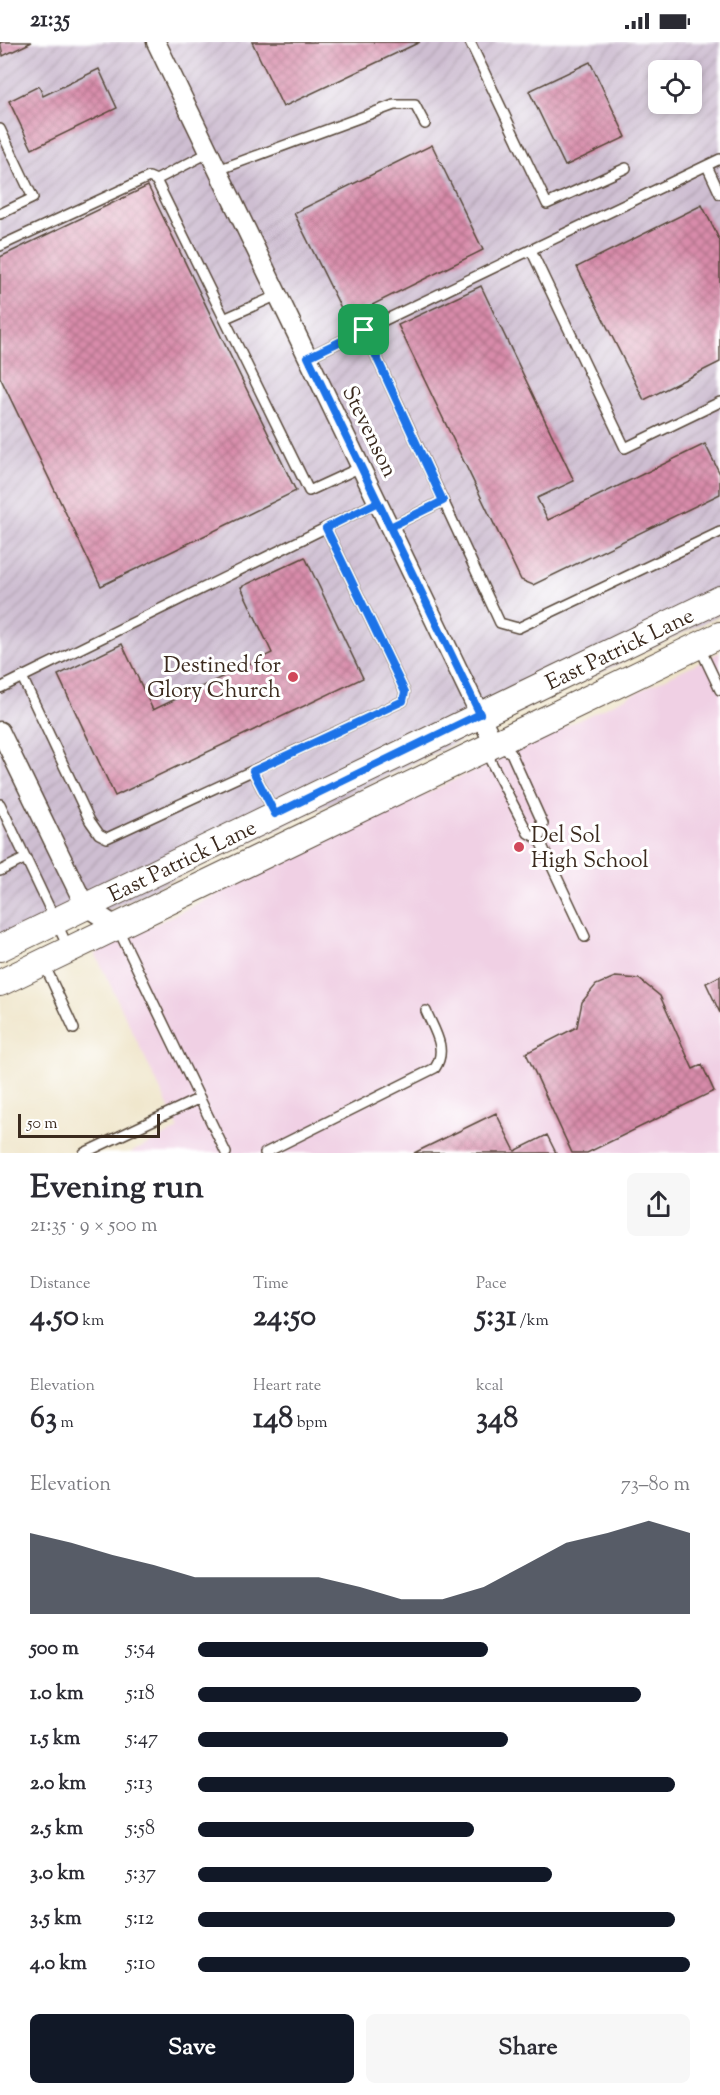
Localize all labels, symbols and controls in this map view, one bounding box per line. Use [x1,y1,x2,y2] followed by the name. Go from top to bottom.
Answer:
[30,5,70,37] text: 21:35
[648,60,702,114] map controls
[648,60,702,114] button: locate
[338,304,389,355] pin
[347,313,380,346] icon: arrive
[332,381,404,484] street label: Stevenson
[541,601,700,700] street label: East Patrick Lane
[147,651,281,708] place label: Destined for Glory Church
[286,670,300,684] marker: Destined for Glory Church
[104,813,263,912] street label: East Patrick Lane
[531,821,649,878] place label: Del Sol High School
[512,840,526,854] marker: Del Sol High School
[18,1111,160,1138] scale bar
[27,1113,58,1136] text: 50 m
[30,1165,204,1213] text: Evening run
[627,1173,690,1236] button: share
[30,1212,157,1241] text: 21:35 · 9 × 500 m
[30,1273,90,1296] text: Distance
[253,1273,289,1296] text: Time
[476,1273,507,1296] text: Pace
[30,1296,79,1339] text: 4.50
[253,1296,316,1339] text: 24:50
[476,1296,516,1339] text: 5:31
[79,1310,104,1333] text: km
[516,1310,549,1333] text: /km
[30,1375,95,1398] text: Elevation
[253,1375,321,1398] text: Heart rate
[476,1375,504,1398] text: kcal
[30,1398,57,1441] text: 63
[253,1398,293,1441] text: 148
[476,1398,518,1441] text: 348
[57,1412,74,1435] text: m
[293,1412,327,1435] text: bpm
[30,1471,111,1500] text: Elevation
[621,1471,690,1500] text: 73–80 m
[30,1635,79,1664] text: 500 m
[126,1635,155,1664] text: 5:54
[30,1680,84,1709] text: 1.0 km
[126,1680,155,1709] text: 5:18
[30,1725,80,1754] text: 1.5 km
[126,1725,158,1754] text: 5:47
[30,1770,86,1799] text: 2.0 km
[126,1770,153,1799] text: 5:13
[30,1815,83,1844] text: 2.5 km
[126,1815,155,1844] text: 5:58
[30,1860,85,1889] text: 3.0 km
[126,1860,156,1889] text: 5:37
[30,1905,82,1934] text: 3.5 km
[126,1905,154,1934] text: 5:12
[30,1950,87,1979] text: 4.0 km
[126,1950,155,1979] text: 5:10
[30,2014,354,2083] button: Save
[366,2014,690,2083] button: Share

